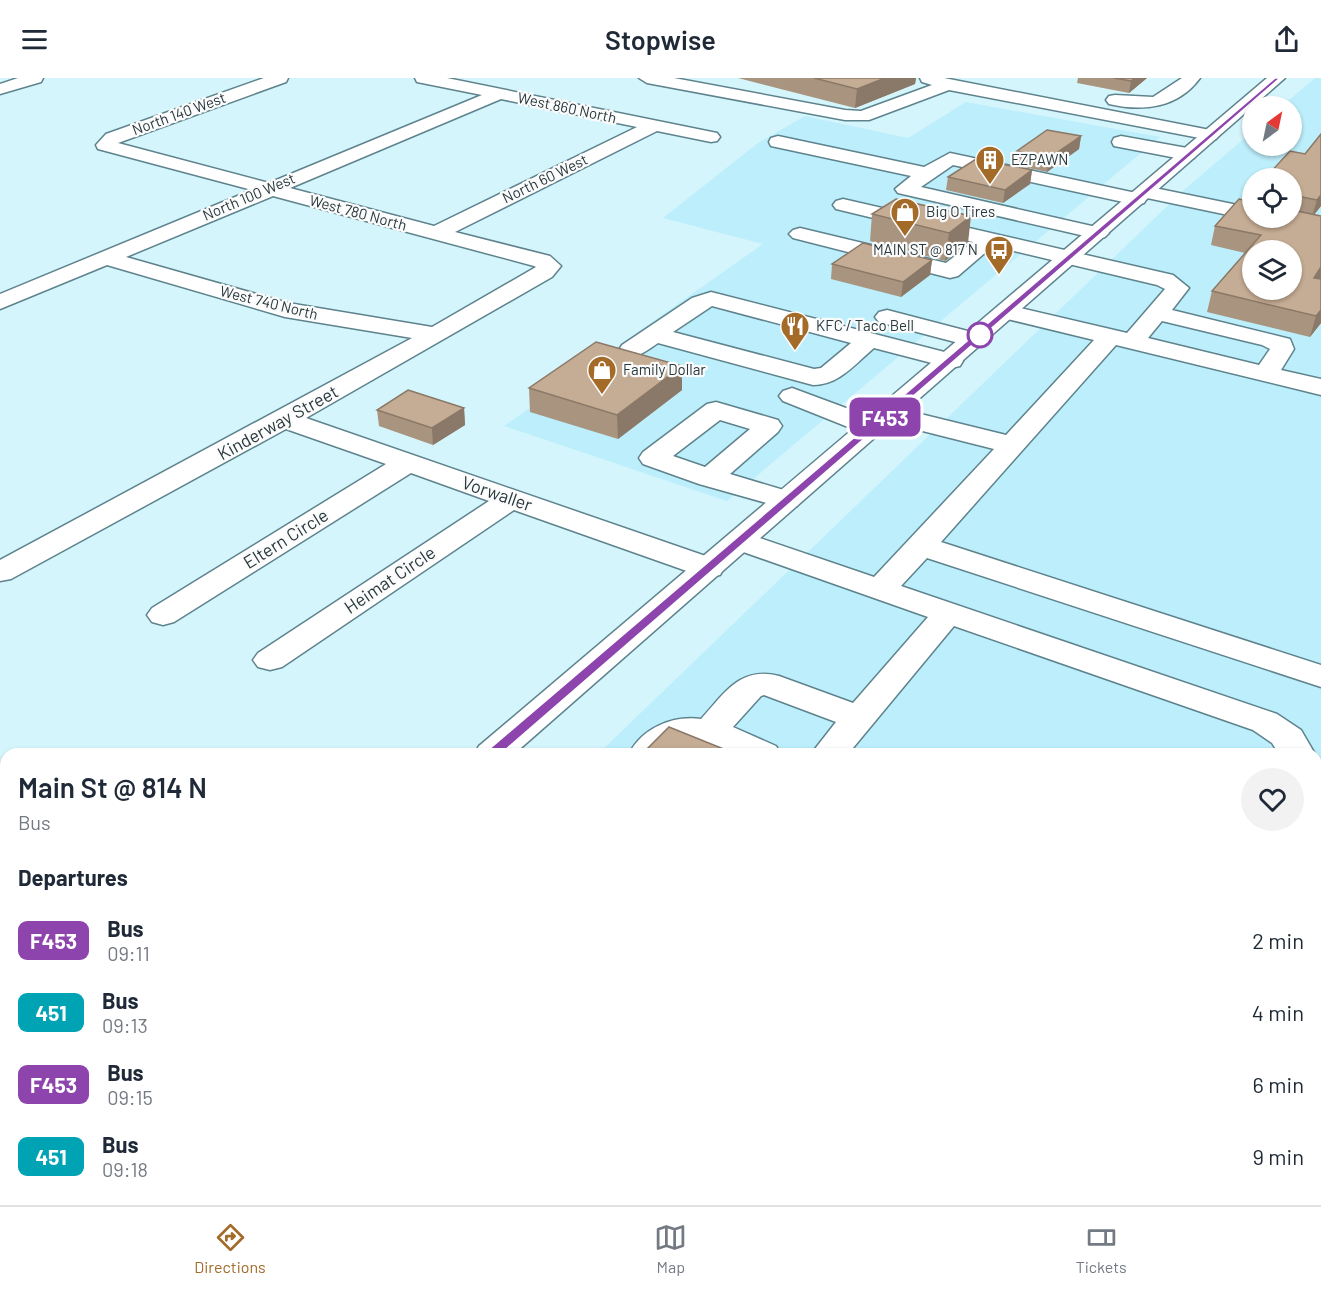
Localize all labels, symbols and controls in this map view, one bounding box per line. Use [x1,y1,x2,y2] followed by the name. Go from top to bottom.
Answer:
[18,23,51,56] icon: menu
[605,23,716,55] text: Stopwise
[1270,23,1303,56] icon: share
[129,88,228,138] street label: North 140 West
[516,88,618,126] street label: West 860 North
[1242,96,1302,156] north arrow
[1242,96,1302,300] map controls
[974,144,1006,186] building icon: EZPAWN
[499,150,590,207] street label: North 60 West
[1011,150,1068,168] place label: EZPAWN
[1242,168,1302,228] button: locate
[200,169,298,224] street label: North 100 West
[308,190,409,234] street label: West 780 North
[889,196,921,238] shop icon: Big O Tires
[926,202,995,220] place label: Big O Tires
[983,234,1015,276] bus stop icon: MAIN ST @ 817 N
[873,240,978,258] place label: MAIN ST @ 817 N
[1242,240,1302,300] button: layers
[218,281,320,323] street label: West 740 North
[779,310,811,352] restaurant icon: KFC / Taco Bell
[816,316,914,334] place label: KFC / Taco Bell
[967,322,993,348] unlabelled marker
[586,354,618,396] shop icon: Family Dollar
[623,360,706,378] place label: Family Dollar
[213,380,342,464] street label: Kinderway Street
[843,398,927,436] line badge: F453
[861,405,909,430] text: F453
[459,471,536,515] street label: Vorwaller
[239,503,332,573] street label: Eltern Circle
[340,541,439,618] street label: Heimat Circle
[1241,768,1304,831] button: heart
[18,770,207,804] text: Main St @ 814 N
[18,810,51,834] text: Bus
[18,864,128,890] text: Departures
[107,915,144,941] text: Bus
[1252,927,1304,953] text: 2 min
[30,928,77,953] text: F453
[107,941,150,965] text: 09:11
[102,987,139,1013] text: Bus
[1252,999,1304,1025] text: 4 min
[35,1000,67,1025] text: 451
[102,1013,148,1037] text: 09:13
[107,1059,144,1085] text: Bus
[1253,1071,1304,1097] text: 6 min
[30,1072,77,1097] text: F453
[107,1085,153,1109] text: 09:15
[102,1131,139,1157] text: Bus
[1252,1143,1304,1169] text: 9 min
[35,1144,67,1169] text: 451
[102,1157,148,1181] text: 09:18
[194,1221,266,1276] tab: Directions
[654,1221,687,1276] tab: Map
[1076,1221,1127,1276] tab: Tickets

